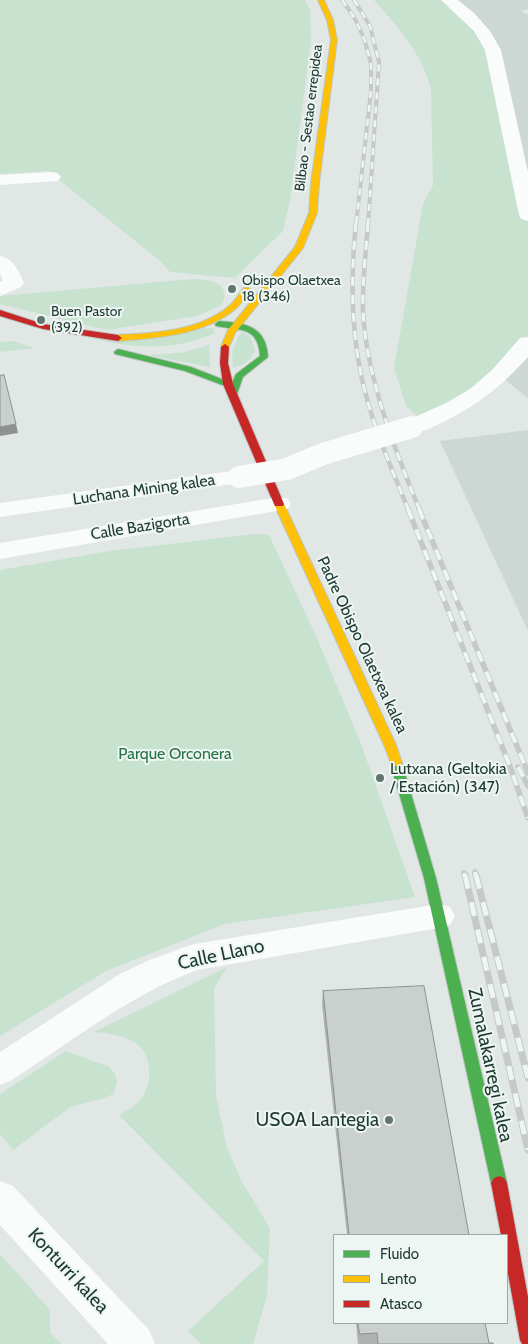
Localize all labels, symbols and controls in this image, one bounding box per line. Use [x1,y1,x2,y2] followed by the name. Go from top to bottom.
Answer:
[292,44,326,192] street label: Bilbao - Sestao errepidea
[242,273,341,306] place label: Obispo Olaetxea 18 (346)
[226,283,238,295] marker: Obispo Olaetxea 18 (346)
[51,304,122,336] place label: Buen Pastor (392)
[35,314,47,326] marker: Buen Pastor (392)
[72,471,216,509] street label: Luchana Mining kalea
[89,510,191,544] street label: Calle Bazigorta
[313,554,411,736] street label: Padre Obispo Olaetxea kalea
[118,744,232,764] park label: Parque Orconera
[390,759,507,797] place label: Lutxana (Geltokia / Estación) (347)
[374,772,386,784] marker: Lutxana (Geltokia / Estación) (347)
[176,935,266,975] street label: Calle Llano
[463,986,517,1144] street label: Zumalakarregi kalea
[256,1109,379,1131] place label: USOA Lantegia
[383,1114,395,1126] marker: USOA Lantegia
[23,1224,113,1318] street label: Konturri kalea
[333,1234,508,1324] legend
[380,1245,419,1263] text: Fluido
[380,1270,417,1288] text: Lento
[380,1295,422,1313] text: Atasco

